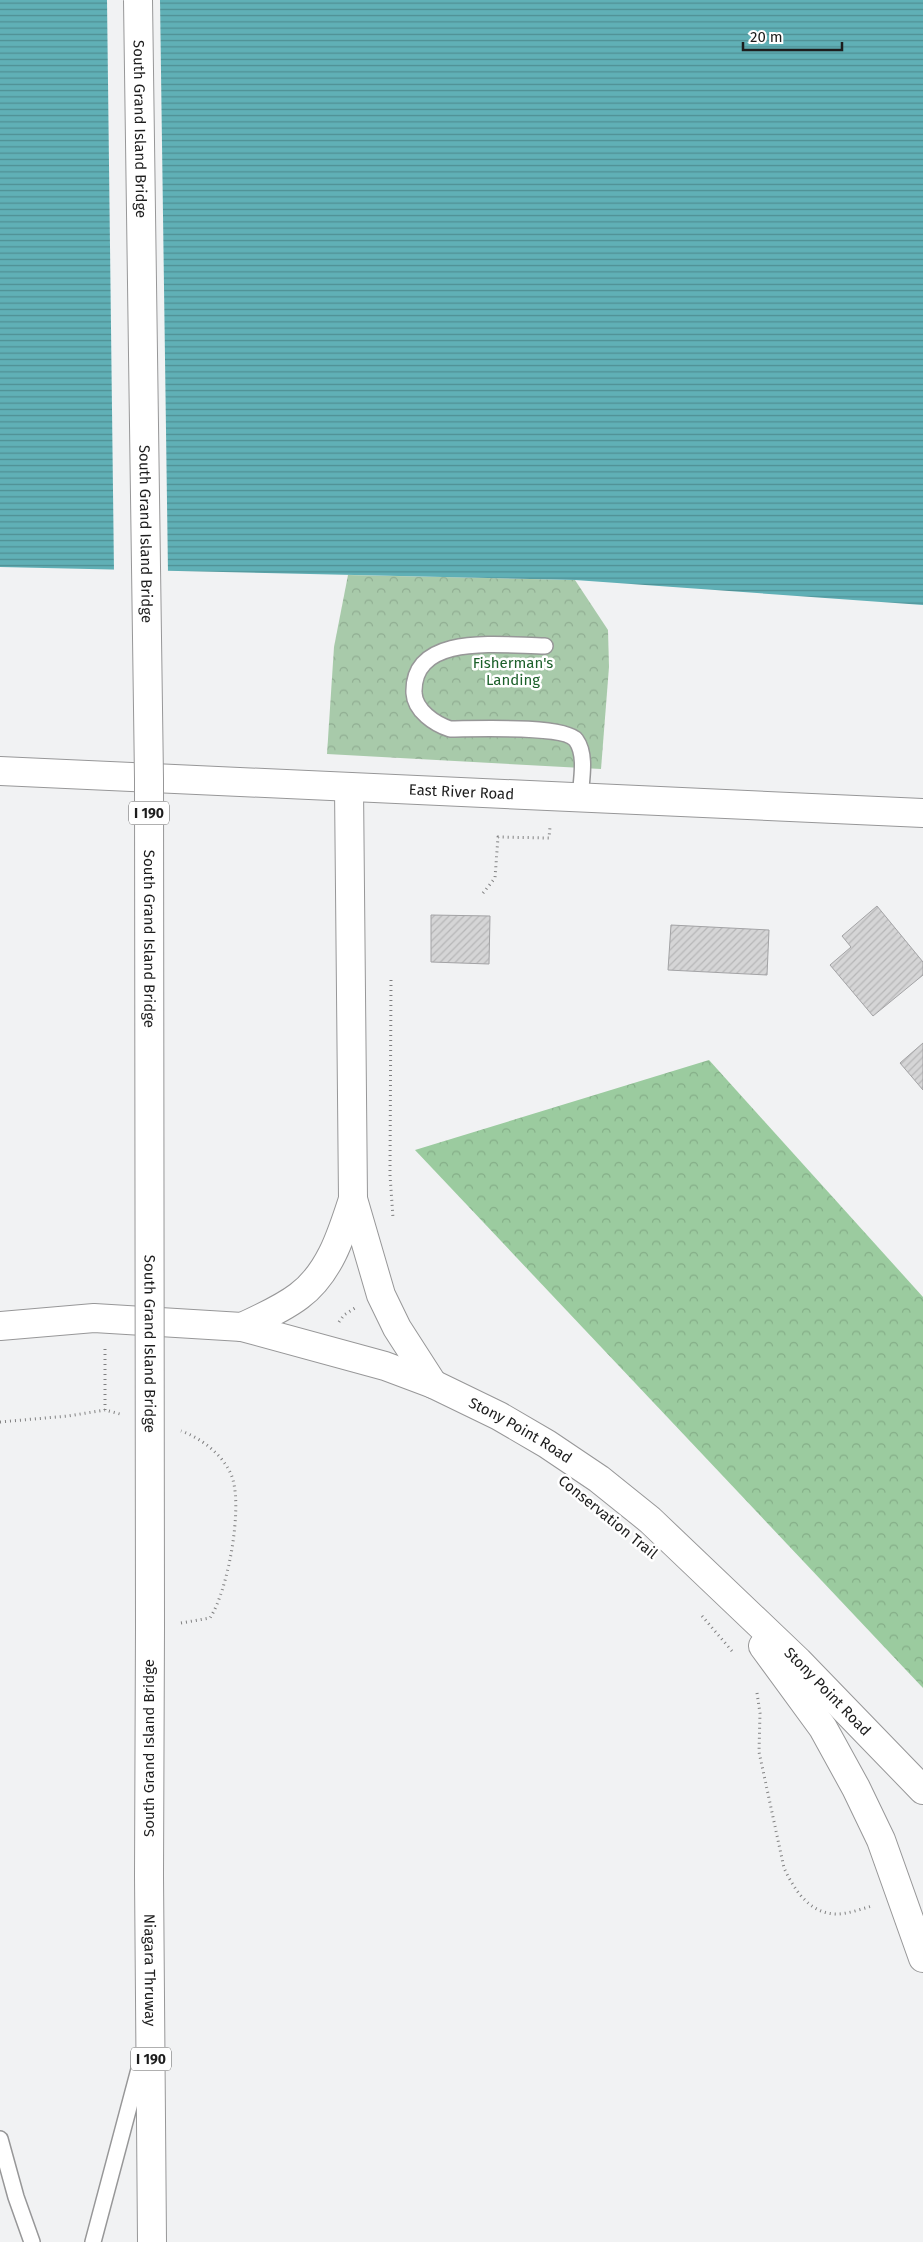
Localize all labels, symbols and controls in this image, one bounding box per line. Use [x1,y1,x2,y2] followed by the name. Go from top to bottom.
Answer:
[743,20,842,52] scale bar
[750,28,783,46] text: 20 m
[130,40,150,218] street label: South Grand Island Bridge
[135,445,156,623] street label: South Grand Island Bridge
[473,654,553,689] park label: Fisherman's Landing
[408,781,515,803] street label: East River Road
[129,801,169,824] road number: I 190
[140,850,158,1028] street label: South Grand Island Bridge
[141,1255,159,1433] street label: South Grand Island Bridge
[466,1394,575,1467] street label: Stony Point Road
[555,1471,662,1563] street label: Conservation Trail
[780,1644,874,1740] street label: Stony Point Road
[140,1659,158,1837] street label: South Grand Island Bridge
[140,1914,159,2027] street label: Niagara Thruway
[131,2048,171,2070] road number: I 190

